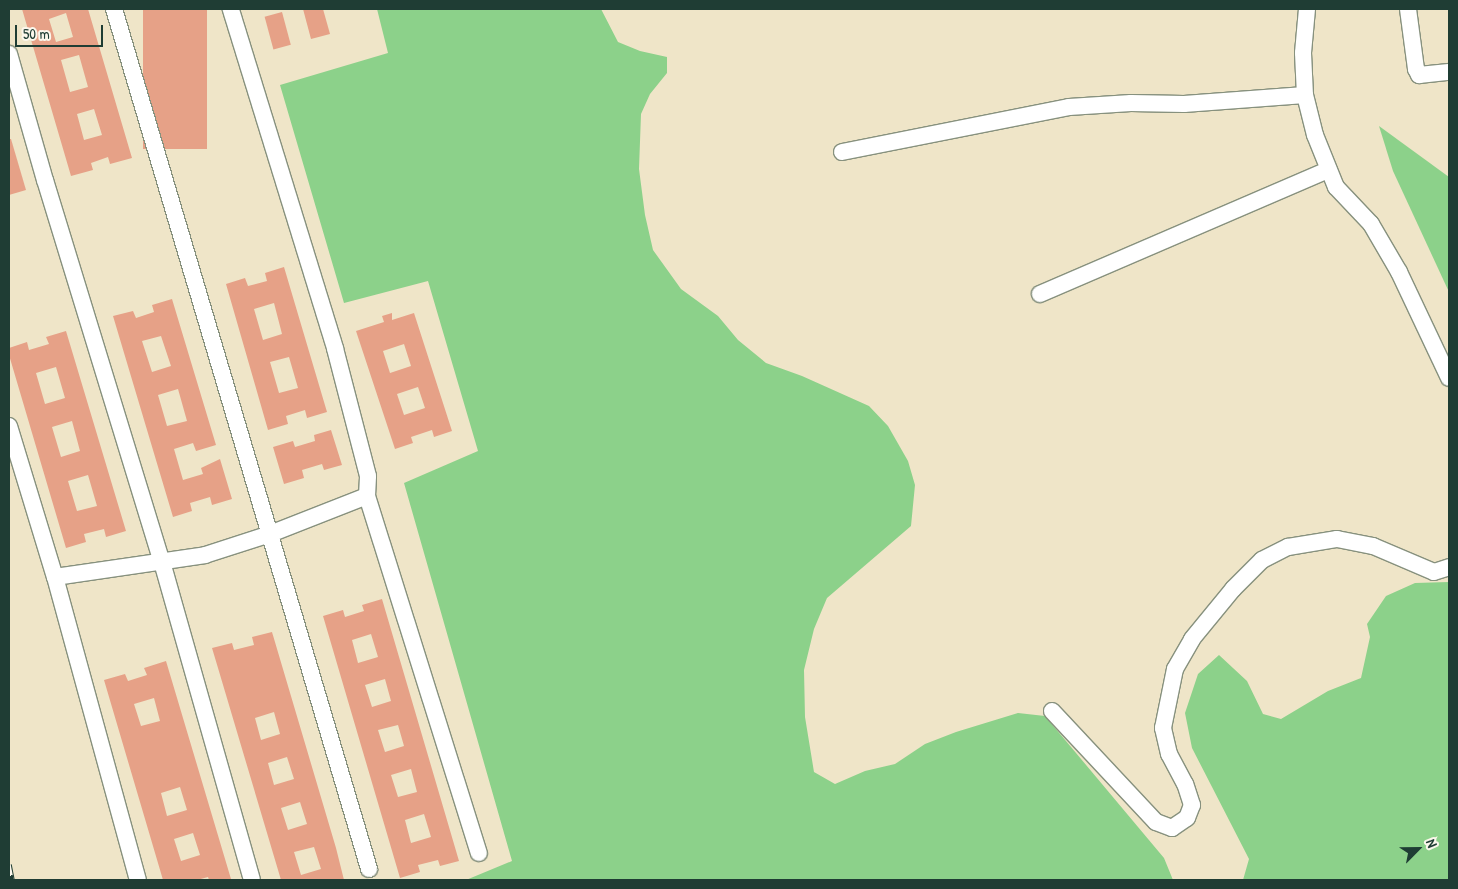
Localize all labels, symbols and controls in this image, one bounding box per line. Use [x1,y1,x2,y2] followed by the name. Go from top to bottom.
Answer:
[18,15,105,47] scale bar
[23,23,50,44] text: 50 m
[1393,824,1443,874] north arrow
[1422,836,1442,850] text: N

